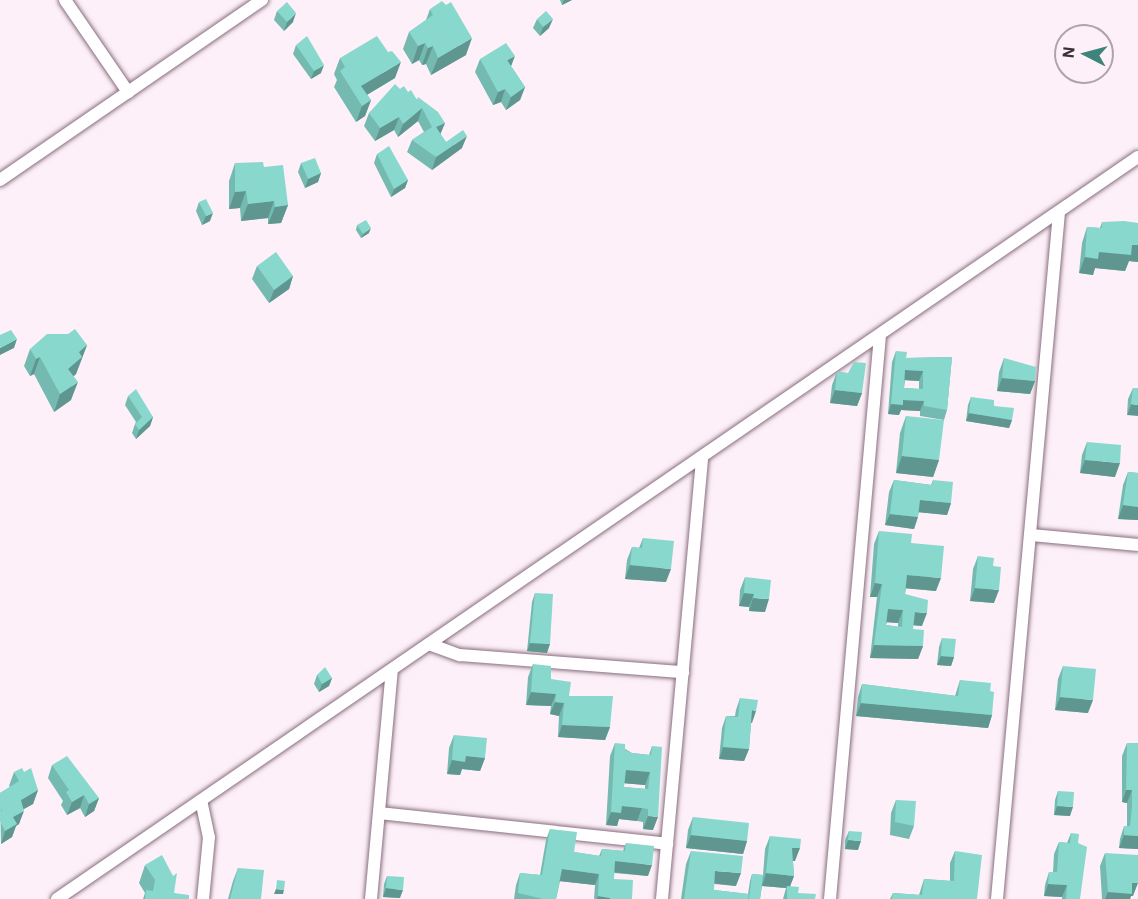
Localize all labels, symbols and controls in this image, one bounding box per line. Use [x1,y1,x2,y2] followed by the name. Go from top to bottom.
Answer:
[1054,24,1114,84] north arrow
[1058,46,1079,59] text: N

